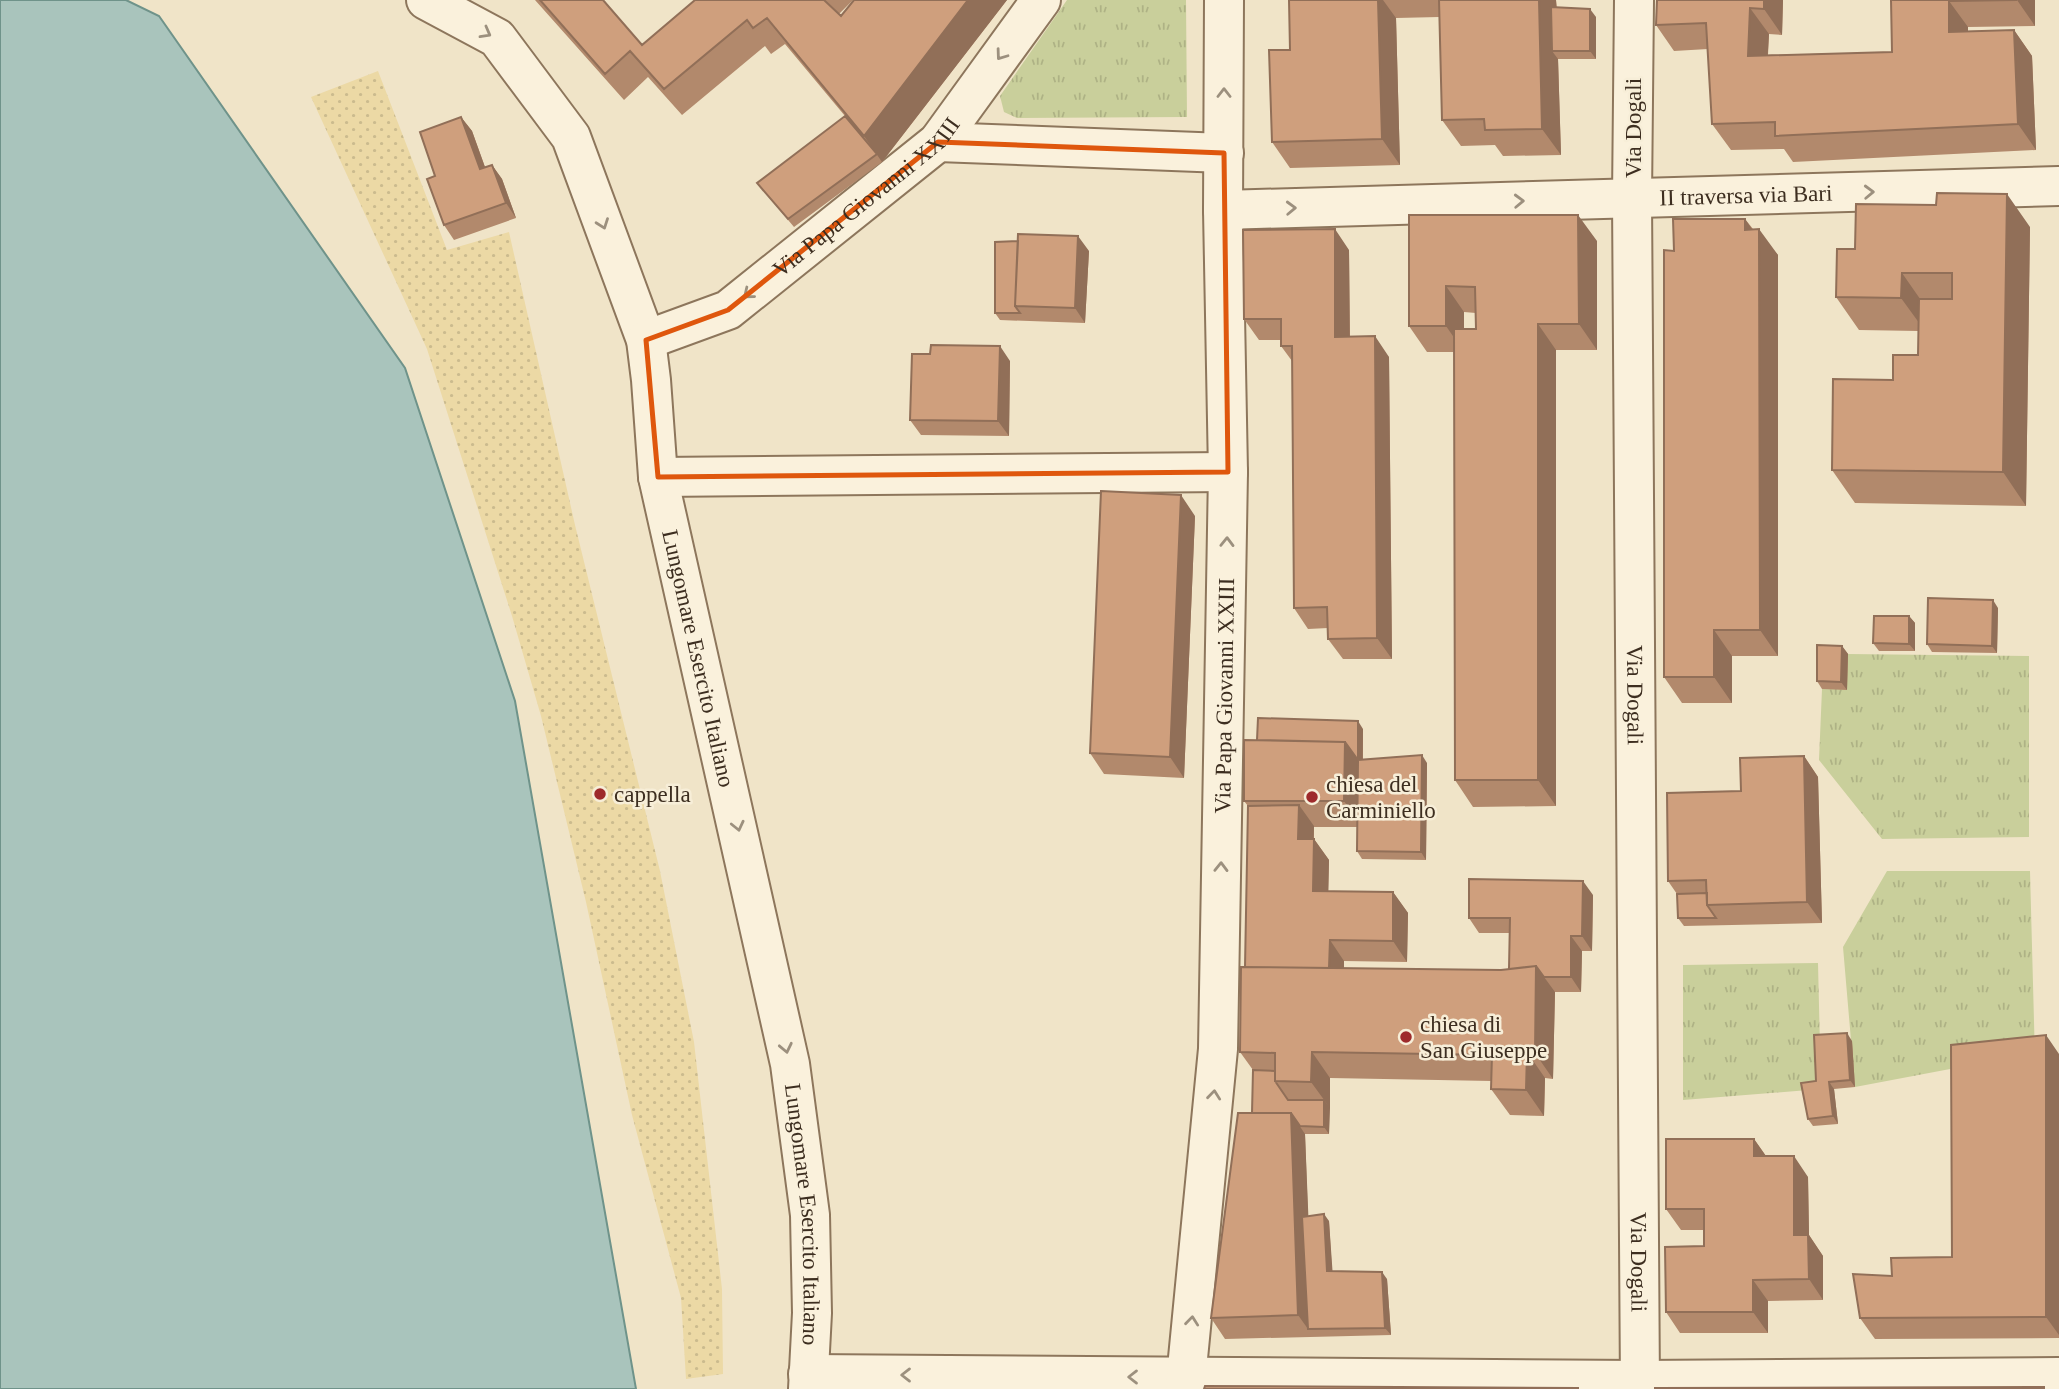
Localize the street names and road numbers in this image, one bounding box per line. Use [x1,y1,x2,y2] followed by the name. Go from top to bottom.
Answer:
[1621,78,1646,178] street label: Via Dogali
[768,112,964,282] street label: Via Papa Giovanni XXIII
[1659,180,1833,210] street label: II traversa via Bari
[658,527,740,790] street label: Lungomare Esercito Italiano
[1210,578,1239,814] street label: Via Papa Giovanni XXIII
[1623,645,1648,745] street label: Via Dogali
[780,1082,825,1346] street label: Lungomare Esercito Italiano
[1626,1212,1652,1312] street label: Via Dogali

